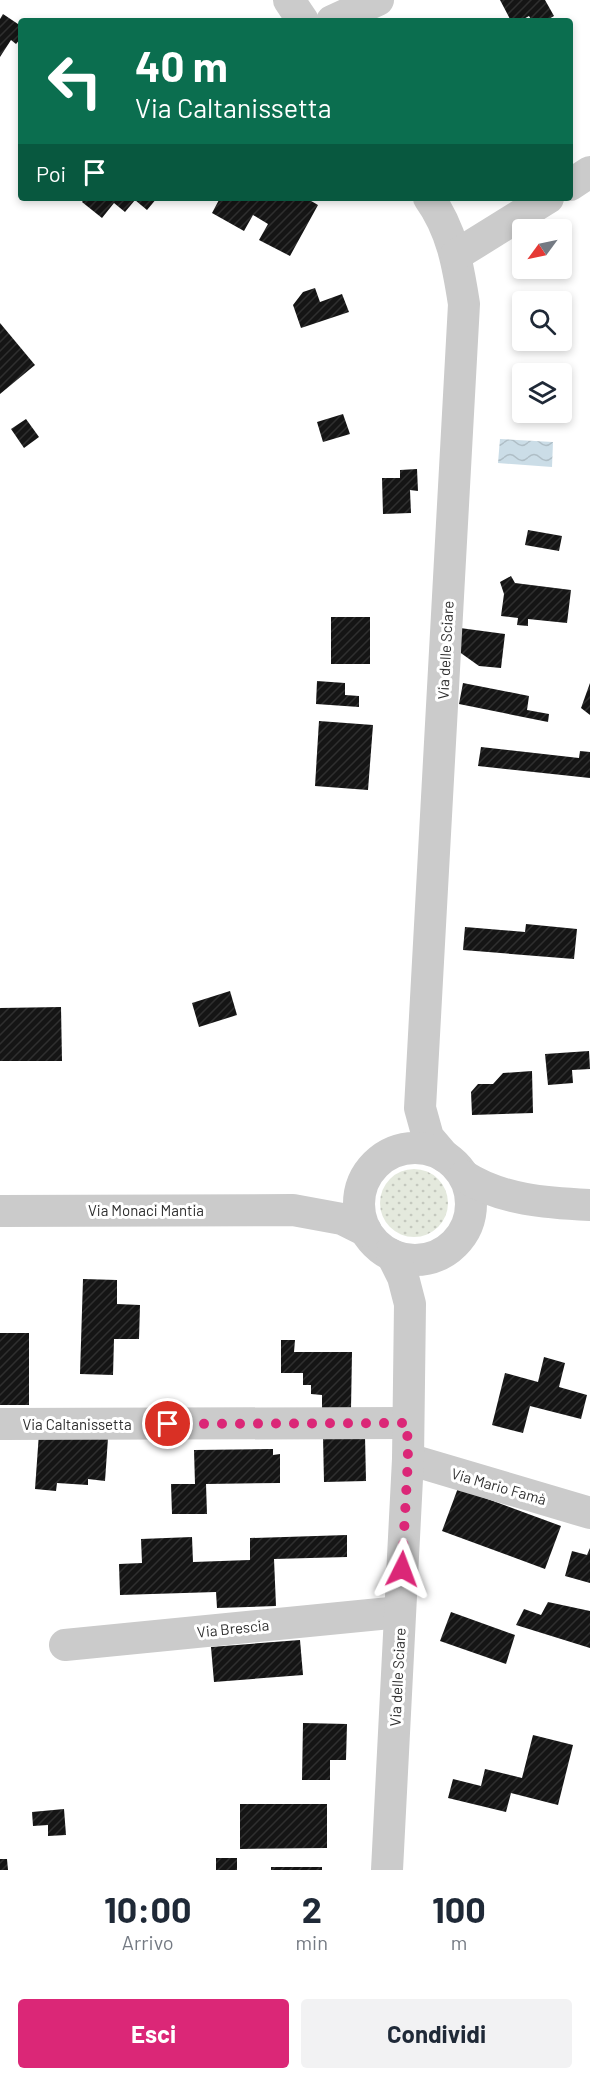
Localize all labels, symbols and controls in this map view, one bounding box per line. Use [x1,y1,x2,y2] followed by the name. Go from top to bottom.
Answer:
[135,40,228,90] text: 40 m
[36,42,114,120] icon: left
[135,91,331,123] text: Via Caltanissetta
[78,156,111,189] icon: arrive
[36,160,66,186] text: Poi
[512,219,572,279] north arrow
[512,219,572,423] map controls
[512,291,572,351] button: search
[512,363,572,423] button: layers
[433,600,457,700] street label: Via delle Sciare
[88,1201,204,1219] street label: Via Monaci Mantia
[142,1398,193,1449] pin
[151,1407,184,1440] icon: arrive
[22,1415,132,1433] street label: Via Caltanissetta
[449,1464,549,1508] street label: Via Mario Famà
[370,1537,434,1601] position arrow
[196,1615,270,1641] street label: Via Brescia
[385,1627,409,1727] street label: Via delle Sciare
[104,1887,192,1930] text: 10:00
[302,1887,322,1930] text: 2
[432,1887,486,1930] text: 100
[122,1930,174,1954] text: Arrivo
[296,1930,328,1954] text: min
[451,1930,467,1954] text: m
[18,1999,289,2068] button: Esci
[301,1999,572,2068] button: Condividi

